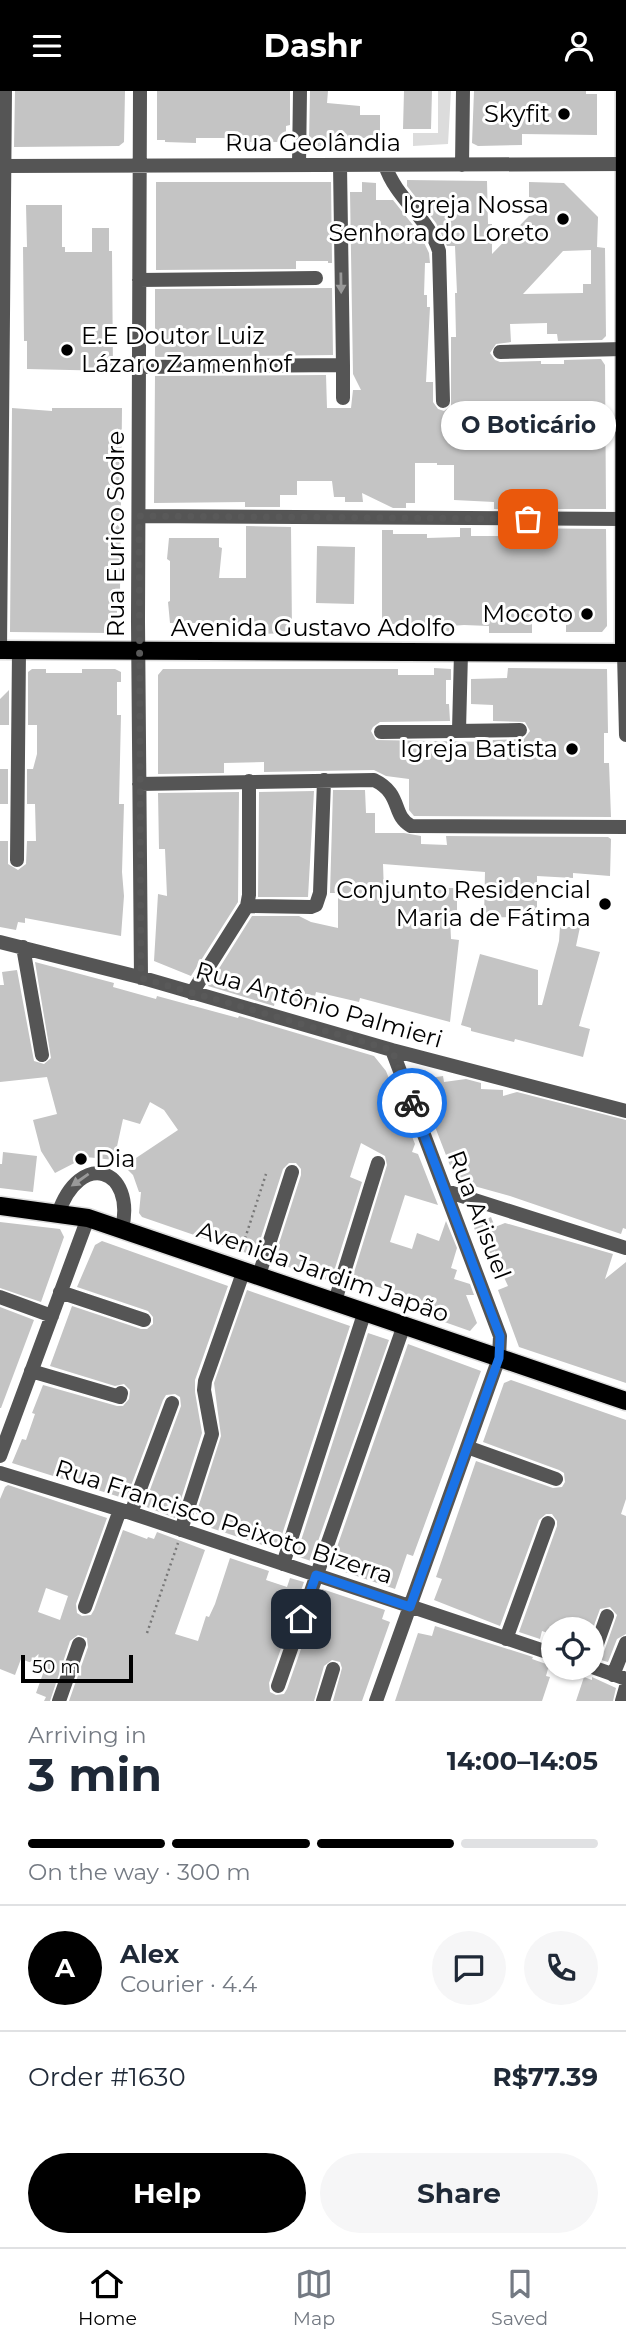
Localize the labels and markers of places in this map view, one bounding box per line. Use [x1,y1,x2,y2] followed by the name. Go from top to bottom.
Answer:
[484,99,550,128] place label: Skyfit
[556,106,572,122] marker: Skyfit
[328,190,549,247] place label: Igreja Nossa Senhora do Loreto
[555,211,571,227] marker: Igreja Nossa Senhora do Loreto
[81,321,293,378] place label: E.E Doutor Luiz Lázaro Zamenhof
[59,342,75,358] marker: E.E Doutor Luiz Lázaro Zamenhof
[440,400,616,449] callout: O Boticário
[498,489,558,549] pin
[482,599,573,628] place label: Mocoto
[579,606,595,622] marker: Mocoto
[400,734,558,763] place label: Igreja Batista
[564,741,580,757] marker: Igreja Batista
[336,875,591,932] place label: Conjunto Residencial Maria de Fátima
[597,896,613,912] marker: Conjunto Residencial Maria de Fátima
[95,1144,135,1173] place label: Dia
[73,1151,89,1167] marker: Dia
[271,1589,331,1649] pin

